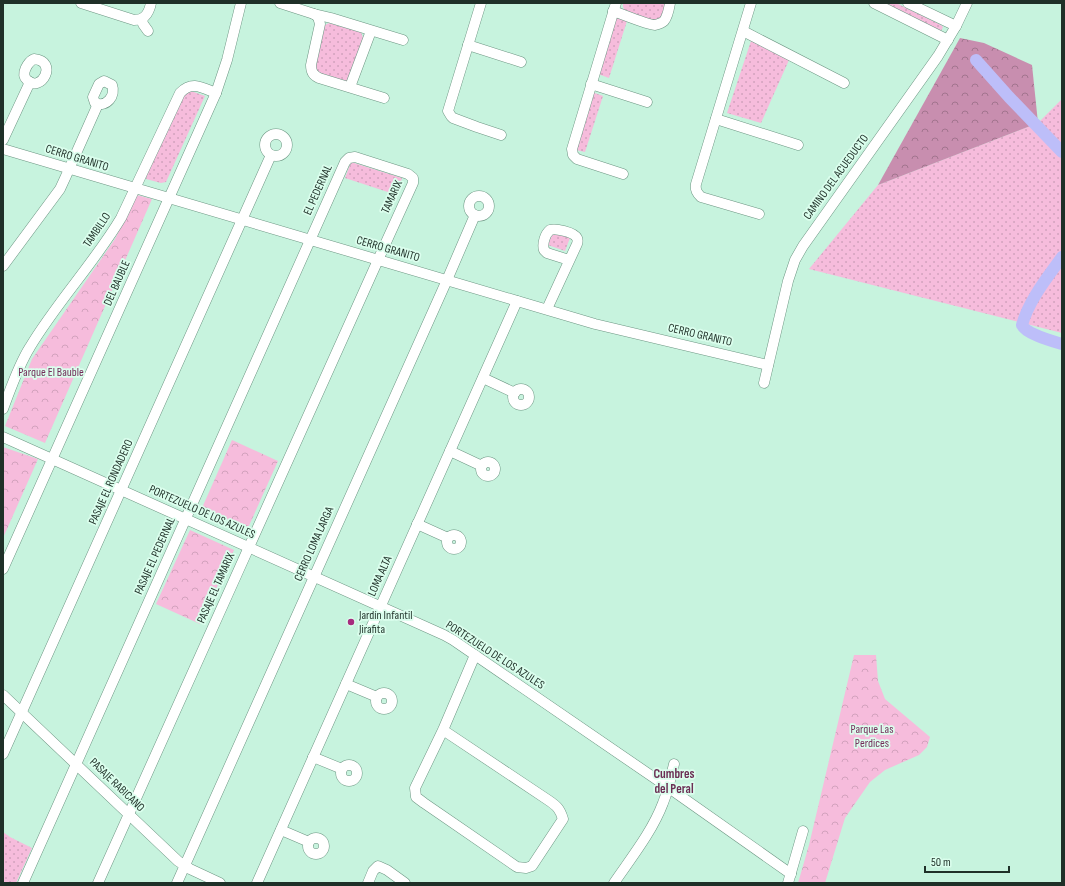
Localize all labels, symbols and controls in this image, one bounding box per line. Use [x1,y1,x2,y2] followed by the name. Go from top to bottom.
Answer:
[800,131,872,222] street label: CAMINO DEL ACUEDUCTO
[44,141,110,175] street label: CERRO GRANITO
[300,162,336,217] street label: EL PEDERNAL
[378,177,406,216] street label: TAMARIX
[80,210,114,250] street label: TAMBILLO
[355,233,422,265] street label: CERRO GRANITO
[100,258,134,308] street label: DEL BAUBLE
[666,320,734,350] street label: CERRO GRANITO
[18,365,84,380] park label: Parque El Bauble
[86,437,137,527] street label: PASAJE EL RONDADERO
[147,482,257,542] street label: PORTEZUELO DE LOS AZULES
[291,504,338,584] street label: CERRO LOMA LARGA
[131,515,179,597] street label: PASAJE EL PEDERNAL
[194,549,239,626] street label: PASAJE EL TAMARIX
[364,553,396,599] street label: LOMA ALTA
[358,608,412,637] place label: Jardín Infantil Jirafita
[346,617,356,627] marker: Jardín Infantil Jirafita
[443,617,547,693] street label: PORTEZUELO DE LOS AZULES
[851,722,893,751] park label: Parque Las Perdices
[86,755,148,815] street label: PASAJE RABICANO
[654,766,694,797] district label: Cumbres del Peral
[925,848,1009,874] scale bar
[931,855,951,870] text: 50 m

